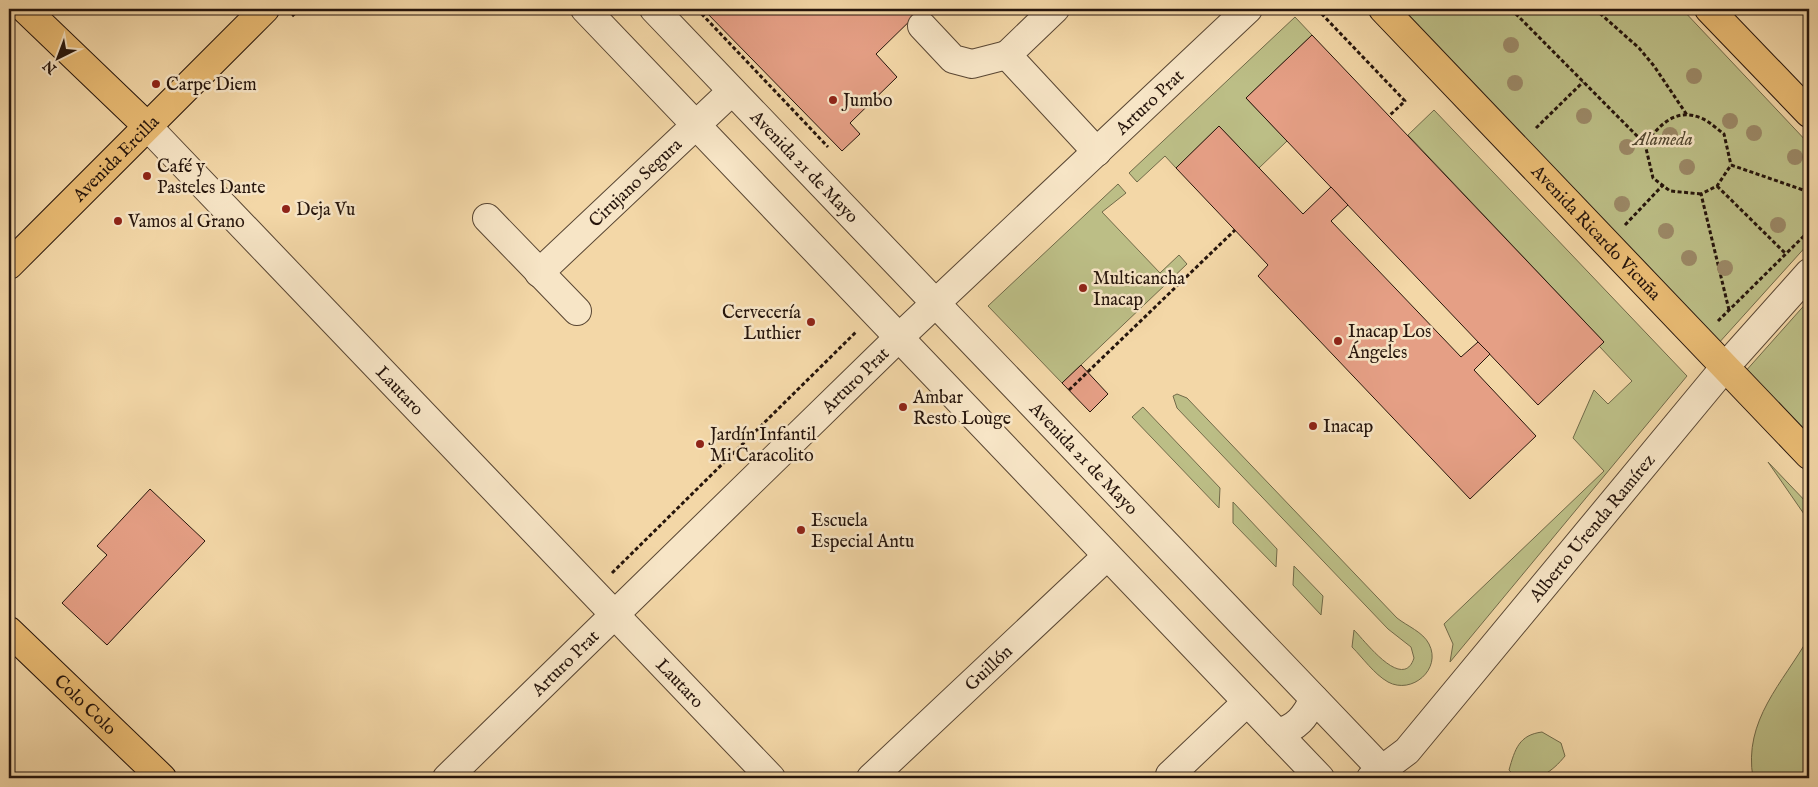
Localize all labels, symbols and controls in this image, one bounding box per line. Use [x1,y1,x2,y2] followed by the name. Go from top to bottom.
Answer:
[32,32,82,82] north arrow
[39,56,61,78] text: N
[1111,65,1189,141] street label: Arturo Prat
[166,74,257,97] place label: Carpe Diem
[150,78,162,90] marker: Carpe Diem
[841,90,893,113] place label: Jumbo
[827,94,839,106] marker: Jumbo
[744,106,863,229] street label: Avenida 21 de Mayo
[68,111,165,208] street label: Avenida Ercilla
[1631,129,1693,152] park label: Alameda
[585,134,688,233] street label: Cirujano Segura
[157,156,265,200] place label: Café y Pasteles Dante
[1525,160,1665,306] street label: Avenida Ricardo Vicuña
[141,170,153,182] marker: Café y Pasteles Dante
[296,199,355,222] place label: Deja Vu
[280,203,292,215] marker: Deja Vu
[127,211,245,234] place label: Vamos al Grano
[112,215,124,227] marker: Vamos al Grano
[1093,268,1185,312] place label: Multicancha Inacap
[1077,282,1089,294] marker: Multicancha Inacap
[722,302,801,346] place label: Cervecería Luthier
[805,316,817,328] marker: Cervecería Luthier
[1347,321,1431,365] place label: Inacap Los Ángeles
[1332,335,1344,347] marker: Inacap Los Ángeles
[817,343,895,420] street label: Arturo Prat
[370,362,428,421] street label: Lautaro
[912,387,1011,431] place label: Ambar Resto Louge
[1023,398,1142,521] street label: Avenida 21 de Mayo
[897,401,909,413] marker: Ambar Resto Louge
[1323,416,1374,439] place label: Inacap
[1307,420,1319,432] marker: Inacap
[708,424,816,468] place label: Jardín Infantil Mi Caracolito
[694,438,706,450] marker: Jardín Infantil Mi Caracolito
[1525,450,1661,608] street label: Alberto Urenda Ramírez
[811,510,914,554] place label: Escuela Especial Antu
[795,524,807,536] marker: Escuela Especial Antu
[527,626,605,703] street label: Arturo Prat
[960,640,1018,697] street label: Guillón
[650,654,708,714] street label: Lautaro
[48,670,121,741] street label: Colo Colo

